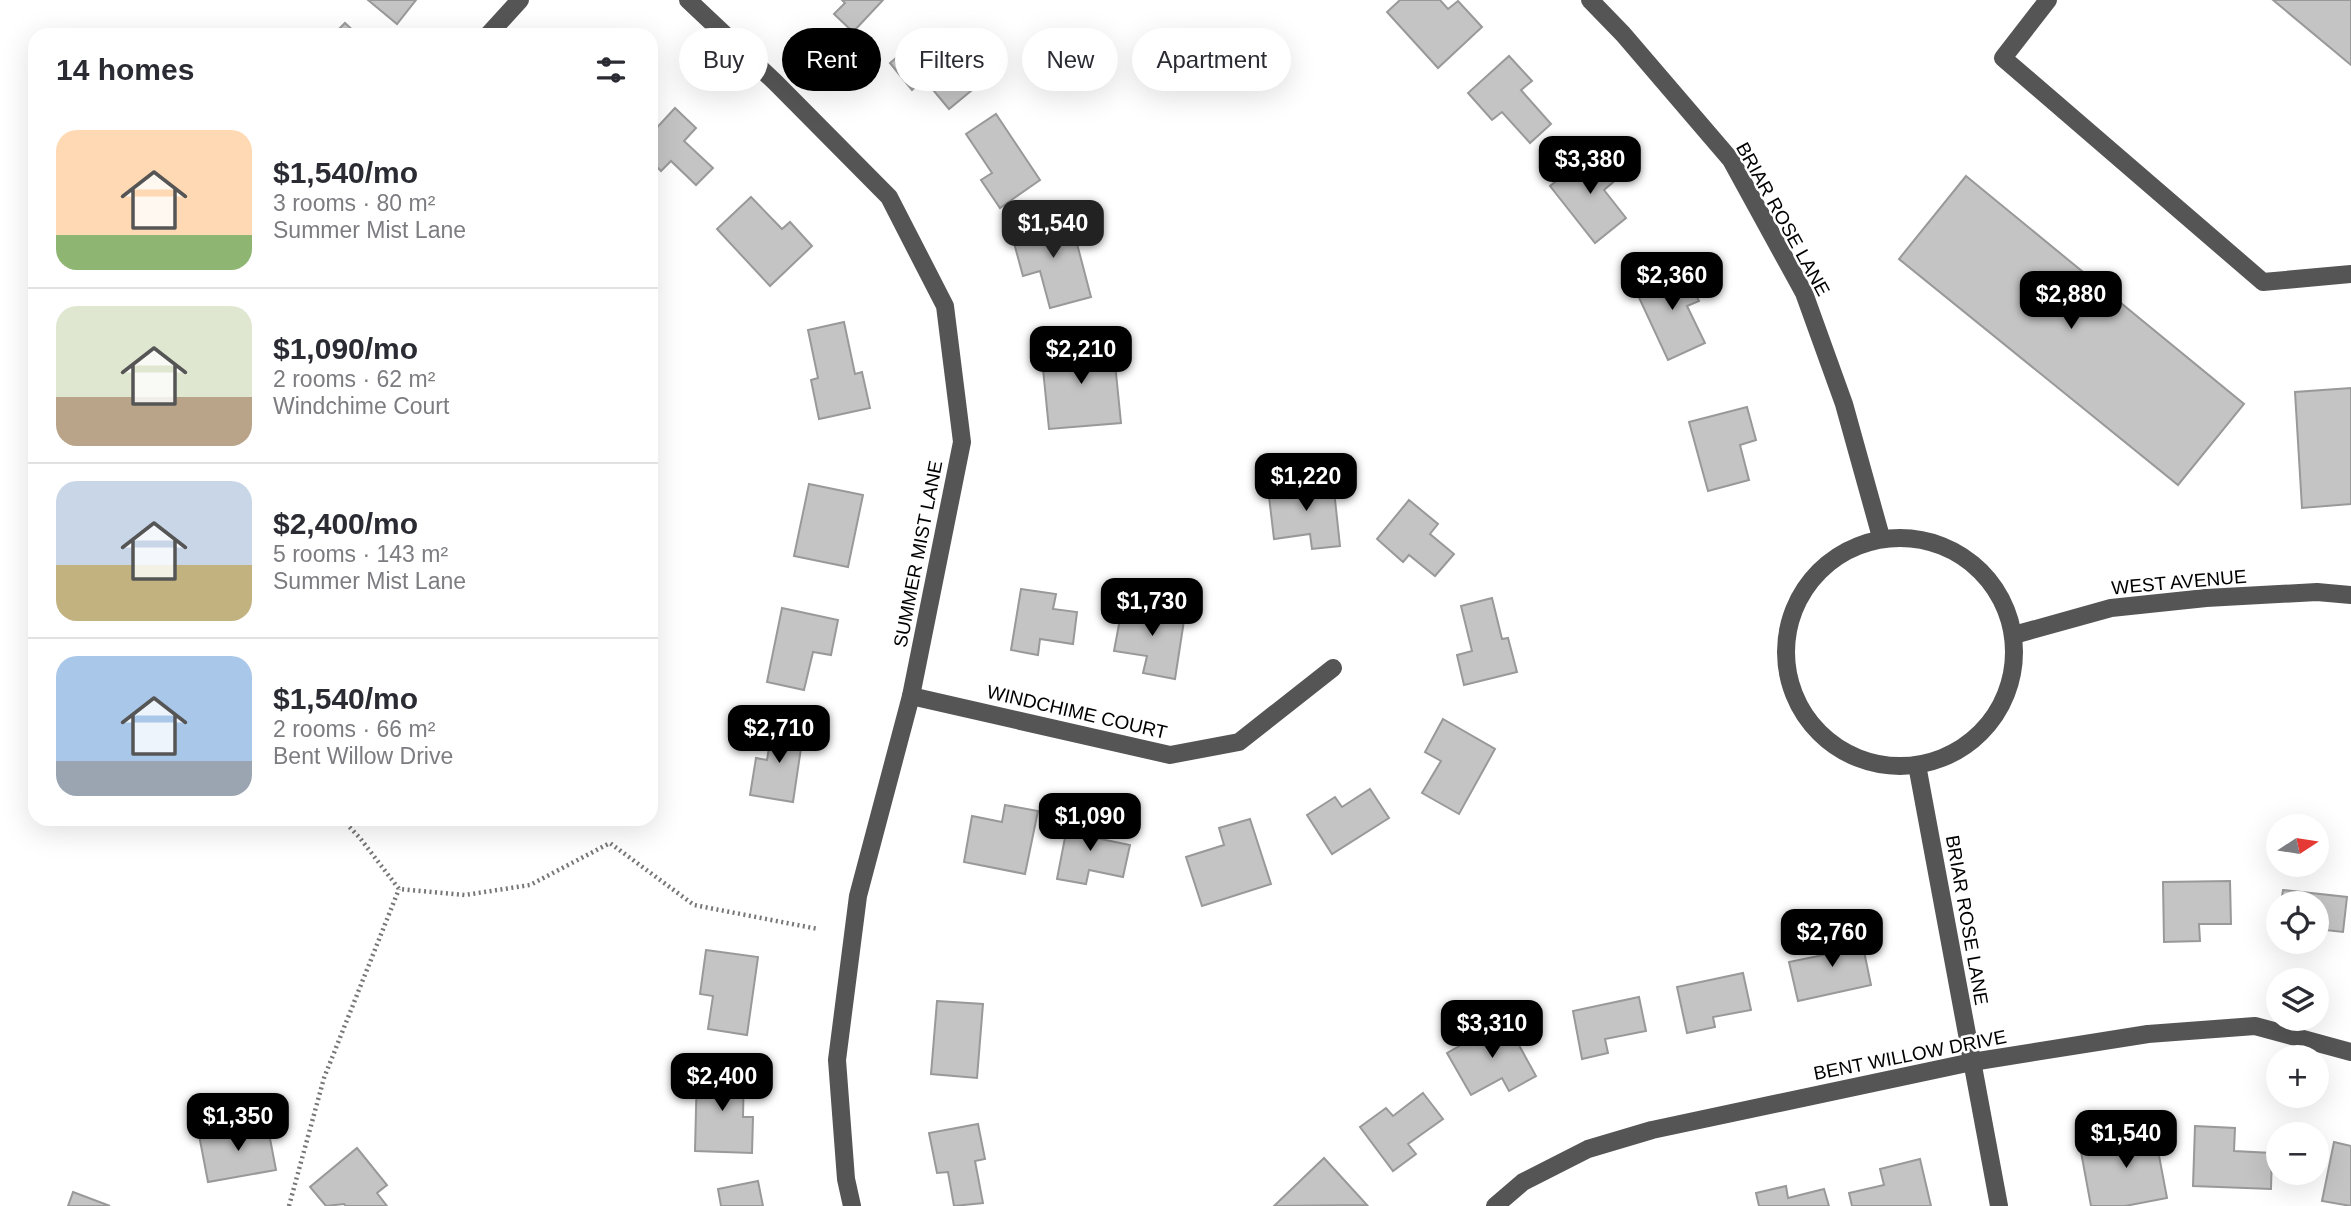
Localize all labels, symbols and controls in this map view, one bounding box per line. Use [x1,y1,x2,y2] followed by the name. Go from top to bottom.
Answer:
[679,28,768,91] chip: Buy
[782,28,881,91] chip: Rent
[895,28,1008,91] chip: Filters
[1022,28,1118,91] chip: New
[1132,28,1291,91] chip: Apartment
[592,51,630,89] icon: filters
[56,53,194,86] text: 14 homes
[1533,136,1647,196] pin: $3,380
[1732,139,1834,299] street label: BRIAR ROSE LANE
[1555,146,1625,172] text: $3,380
[273,156,418,189] text: $1,540/mo
[112,158,196,242] icon: home
[273,190,435,216] text: 3 rooms · 80 m²
[996,201,1110,260] pin: $1,540
[1018,210,1088,236] text: $1,540
[273,217,466,243] text: Summer Mist Lane
[1615,252,1729,312] pin: $2,360
[1637,262,1707,288] text: $2,360
[2014,272,2128,331] pin: $2,880
[2036,281,2106,307] text: $2,880
[1024,326,1138,386] pin: $2,210
[273,332,418,365] text: $1,090/mo
[112,334,196,418] icon: home
[1046,336,1116,362] text: $2,210
[273,366,435,392] text: 2 rooms · 62 m²
[273,393,449,419] text: Windchime Court
[1249,454,1363,513] pin: $1,220
[890,459,946,649] street label: SUMMER MIST LANE
[1271,463,1341,489] text: $1,220
[273,507,418,540] text: $2,400/mo
[112,509,196,593] icon: home
[273,541,448,567] text: 5 rooms · 143 m²
[2111,566,2247,598] street label: WEST AVENUE
[273,568,466,594] text: Summer Mist Lane
[1095,578,1209,638] pin: $1,730
[1117,588,1187,614] text: $1,730
[985,681,1170,743] street label: WINDCHIME COURT
[273,682,418,715] text: $1,540/mo
[112,684,196,768] icon: home
[722,706,836,765] pin: $2,710
[744,715,814,741] text: $2,710
[273,716,435,742] text: 2 rooms · 66 m²
[273,743,453,769] text: Bent Willow Drive
[1033,794,1147,853] pin: $1,090
[1055,803,1125,829] text: $1,090
[2266,814,2329,877] north arrow
[2266,814,2329,1185] map controls
[1942,833,1992,1007] street label: BRIAR ROSE LANE
[2266,891,2329,954] button: locate
[1775,909,1889,969] pin: $2,760
[1797,919,1867,945] text: $2,760
[2266,968,2329,1031] button: layers
[1435,1000,1549,1060] pin: $3,310
[1457,1010,1527,1036] text: $3,310
[1812,1026,2008,1084] street label: BENT WILLOW DRIVE
[2266,1045,2329,1108] button: +
[665,1054,779,1113] pin: $2,400
[687,1063,757,1089] text: $2,400
[181,1094,295,1153] pin: $1,350
[203,1103,273,1129] text: $1,350
[2069,1110,2183,1170] pin: $1,540
[2091,1120,2161,1146] text: $1,540
[2266,1122,2329,1185] button: −

